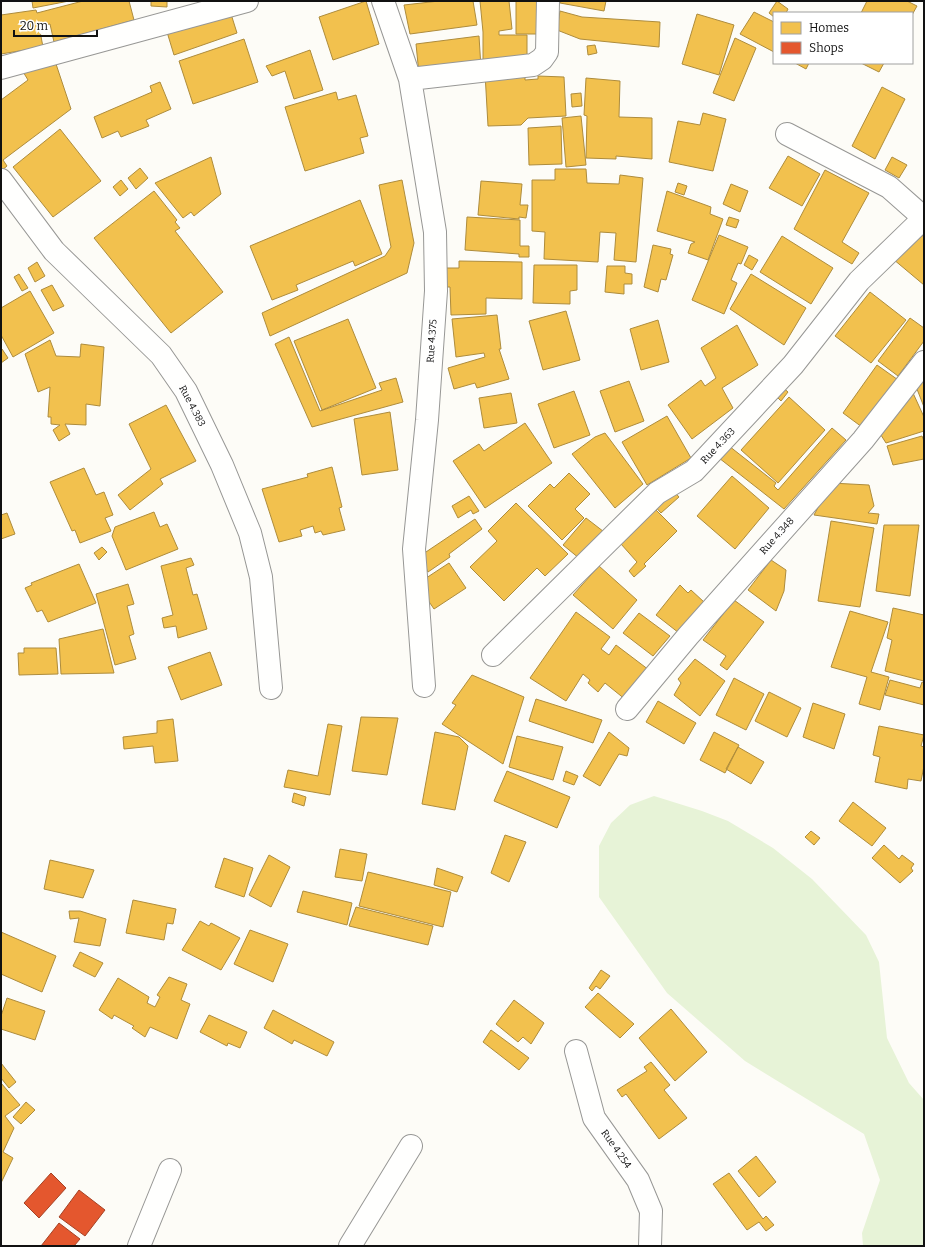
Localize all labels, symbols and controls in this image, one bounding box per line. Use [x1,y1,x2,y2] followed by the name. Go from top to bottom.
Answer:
[14,12,97,38] scale bar
[773,12,913,64] legend
[20,19,49,33] text: 20 m
[809,21,849,35] text: Homes
[809,41,844,55] text: Shops
[424,319,440,363] street label: Rue 4.375
[176,383,208,429] street label: Rue 4.383
[698,425,738,467] street label: Rue 4.363
[757,515,797,557] street label: Rue 4.348
[598,1127,634,1171] street label: Rue 4.254

